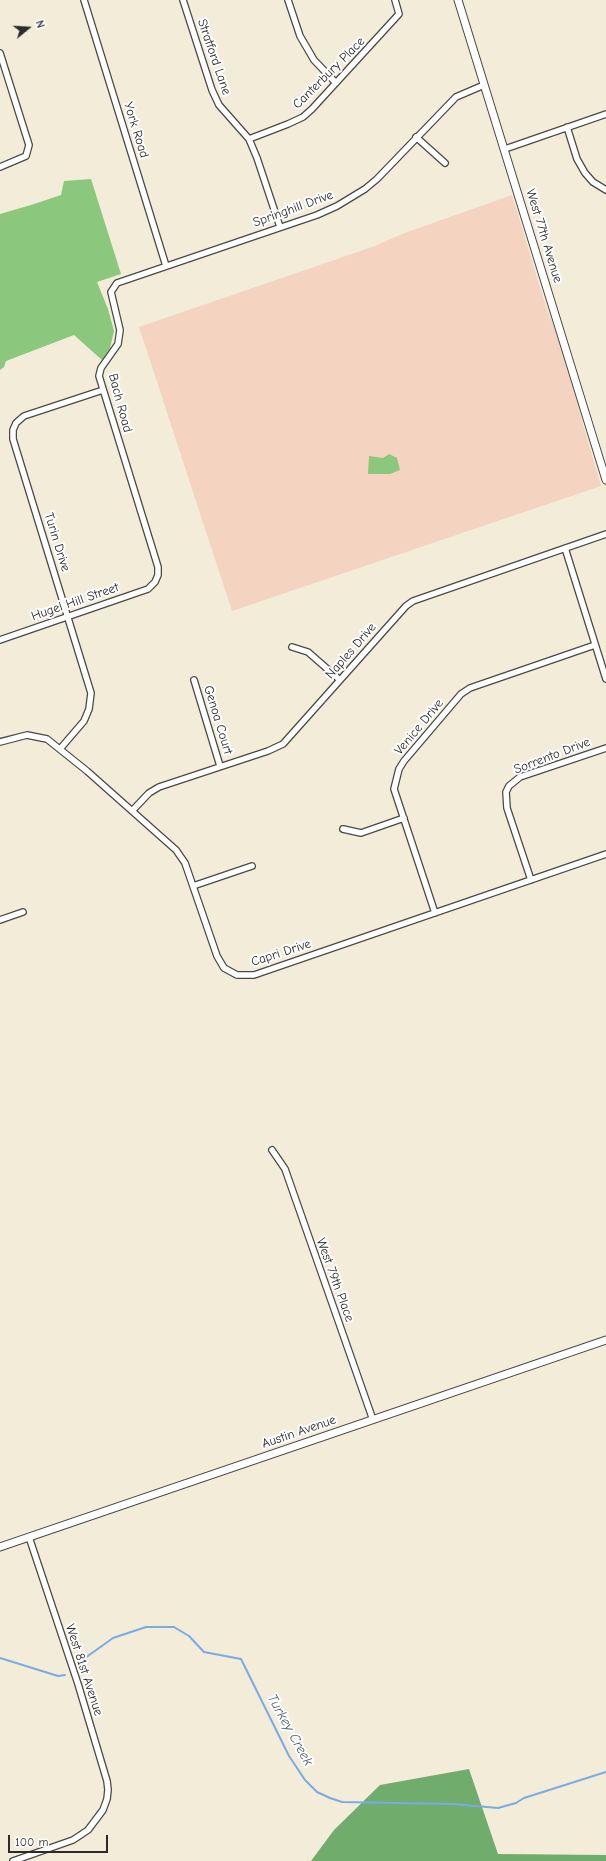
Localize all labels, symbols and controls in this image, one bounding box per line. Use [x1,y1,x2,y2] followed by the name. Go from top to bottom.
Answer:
[8,8,48,48] north arrow
[194,17,234,97] street label: Stratford Lane
[33,19,47,30] text: N
[290,34,368,112] street label: Canterbury Place
[120,100,152,160] street label: York Road
[251,187,335,231] street label: Springhill Drive
[522,187,566,285] street label: West 77th Avenue
[105,372,135,434] street label: Bach Road
[41,511,73,573] street label: Turin Drive
[29,580,121,624] street label: Hugel Hill Street
[322,620,380,682] street label: Naples Drive
[200,684,236,756] street label: Genoa Court
[391,696,447,758] street label: Venice Drive
[512,734,592,778] street label: Sorrento Drive
[249,936,313,970] street label: Capri Drive
[313,1236,357,1324] street label: West 79th Place
[260,1412,338,1452] street label: Austin Avenue
[62,1622,106,1718] street label: West 81st Avenue
[263,1691,317,1769] water label: Turkey Creek
[10,1827,110,1853] scale bar
[15,1835,48,1849] text: 100 m

